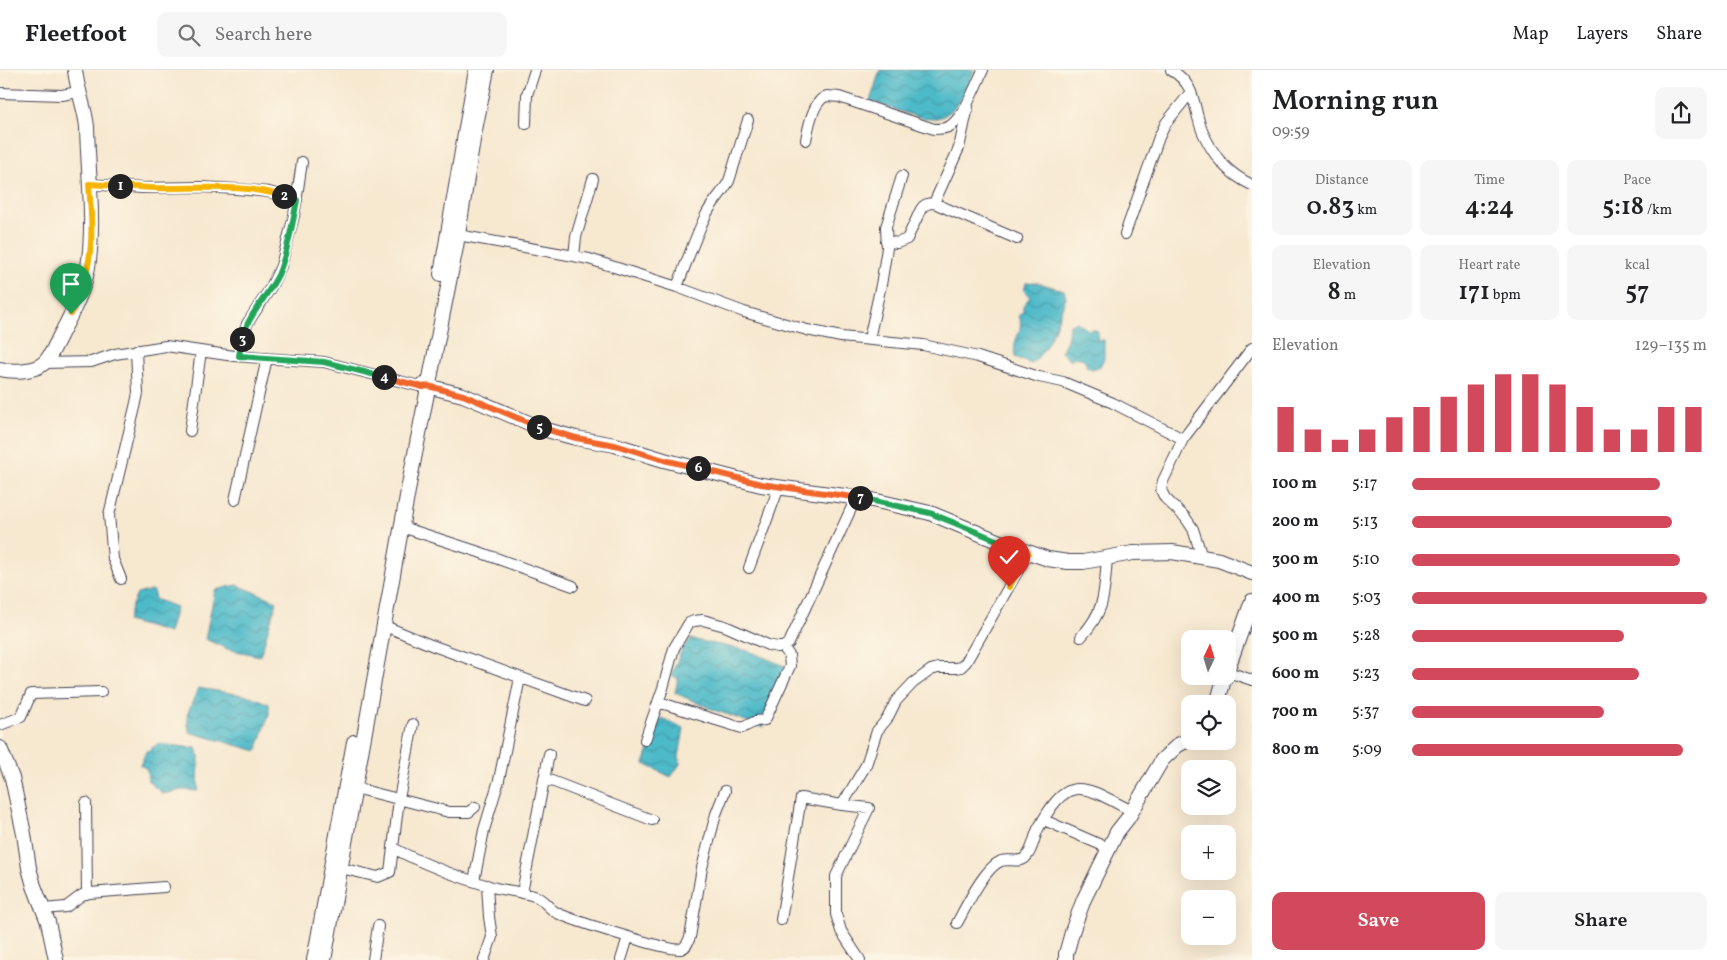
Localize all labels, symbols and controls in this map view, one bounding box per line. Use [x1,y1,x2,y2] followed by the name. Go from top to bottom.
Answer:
[157,12,507,57] search box
[25,18,127,52] text: Fleetfoot
[175,21,203,49] icon: search
[215,22,312,48] text: Search here
[1512,22,1548,47] text: Map
[1576,22,1628,47] text: Layers
[1656,22,1702,47] text: Share
[1272,82,1439,121] text: Morning run
[1655,87,1707,139] button: share
[1272,121,1310,143] text: 09:59
[1315,171,1369,190] text: Distance
[1474,171,1505,190] text: Time
[1623,171,1651,190] text: Pace
[108,174,132,198] pin: 1
[118,177,123,196] text: 1
[272,184,296,208] pin: 2
[281,187,288,206] text: 2
[1306,190,1354,225] text: 0.83
[1465,190,1514,225] text: 4:24
[1602,190,1644,225] text: 5:18
[1354,201,1377,220] text: km
[1644,201,1672,220] text: /km
[1313,256,1371,275] text: Elevation
[1459,256,1520,275] text: Heart rate
[1625,256,1650,275] text: kcal
[50,263,92,314] pin
[57,270,85,298] icon: arrive
[1328,275,1341,310] text: 8
[1458,275,1490,310] text: 171
[1625,275,1649,310] text: 57
[1341,286,1356,305] text: m
[1490,286,1521,305] text: bpm
[230,326,254,352] pin: 3
[239,330,246,349] text: 3
[1272,335,1339,357] text: Elevation
[1635,335,1707,357] text: 129–135 m
[372,364,396,390] pin: 4
[380,368,389,387] text: 4
[526,414,552,440] pin: 5
[536,418,543,437] text: 5
[686,456,710,480] pin: 6
[695,459,702,478] text: 6
[1272,473,1317,495] text: 100 m
[1352,473,1377,495] text: 5:17
[848,486,872,510] pin: 7
[857,489,864,508] text: 7
[1272,511,1319,533] text: 200 m
[1352,511,1378,533] text: 5:13
[988,536,1030,587] pin
[995,543,1023,571] icon: check
[1272,549,1318,571] text: 300 m
[1352,549,1379,571] text: 5:10
[1272,587,1320,609] text: 400 m
[1352,587,1381,609] text: 5:03
[1272,625,1318,647] text: 500 m
[1352,625,1380,647] text: 5:28
[1181,630,1236,685] north arrow
[1181,630,1236,945] map controls
[1272,663,1319,685] text: 600 m
[1352,663,1380,685] text: 5:23
[1181,695,1236,750] button: locate
[1272,701,1318,723] text: 700 m
[1352,701,1379,723] text: 5:37
[1272,739,1319,761] text: 800 m
[1352,739,1382,761] text: 5:09
[1181,760,1236,815] button: layers
[1181,825,1236,880] button: +
[1181,890,1236,945] button: −
[1272,892,1485,950] button: Save
[1495,892,1707,950] button: Share

